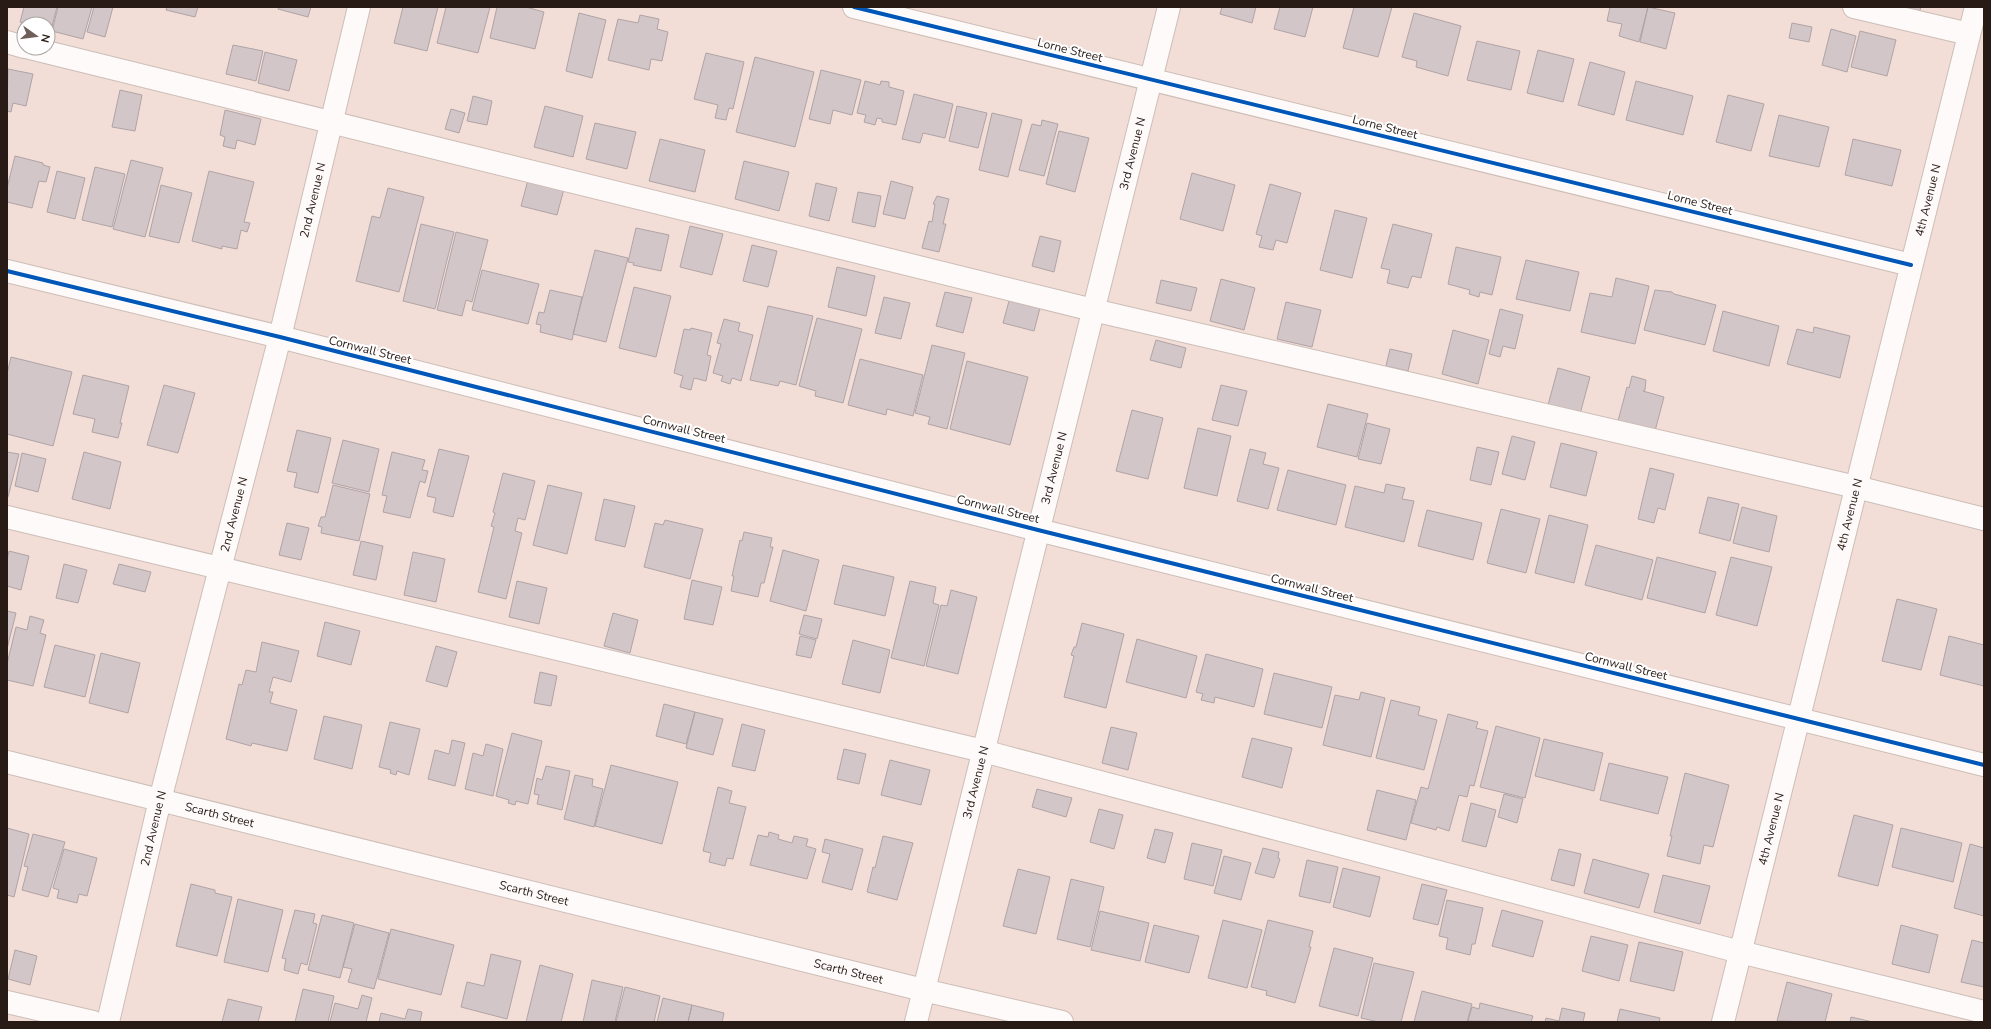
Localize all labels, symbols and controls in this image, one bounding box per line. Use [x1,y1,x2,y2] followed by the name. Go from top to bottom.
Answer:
[16,16,56,56] north arrow
[37,32,53,44] text: N
[1036,34,1105,66] street label: Lorne Street
[1351,111,1420,143] street label: Lorne Street
[1116,116,1149,192] street label: 3rd Avenue N
[296,161,329,239] street label: 2nd Avenue N
[1911,162,1945,238] street label: 4th Avenue N
[1666,187,1735,219] street label: Lorne Street
[327,332,414,368] street label: Cornwall Street
[641,411,728,447] street label: Cornwall Street
[1037,430,1071,506] street label: 3rd Avenue N
[217,475,251,554] street label: 2nd Avenue N
[1833,477,1866,552] street label: 4th Avenue N
[955,491,1042,527] street label: Cornwall Street
[1269,570,1356,606] street label: Cornwall Street
[1583,648,1670,684] street label: Cornwall Street
[959,744,992,820] street label: 3rd Avenue N
[137,789,170,868] street label: 2nd Avenue N
[1754,791,1788,867] street label: 4th Avenue N
[183,799,257,831] street label: Scarth Street
[498,877,571,910] street label: Scarth Street
[812,955,885,988] street label: Scarth Street

